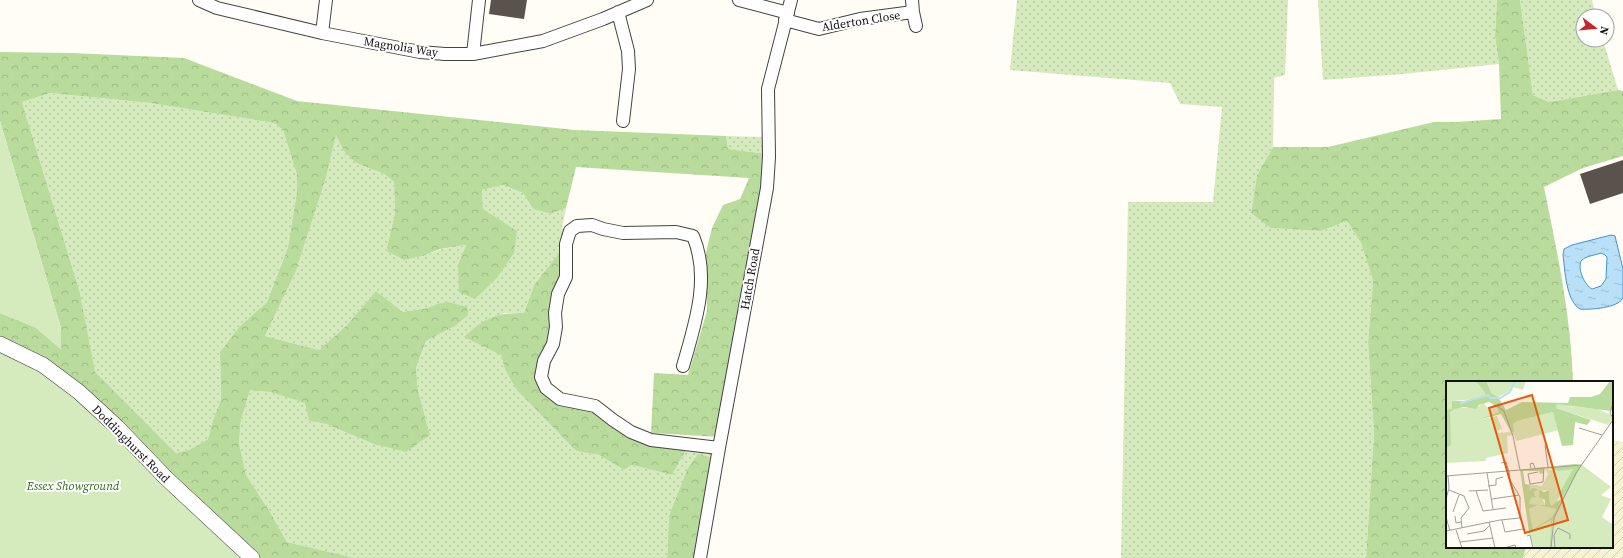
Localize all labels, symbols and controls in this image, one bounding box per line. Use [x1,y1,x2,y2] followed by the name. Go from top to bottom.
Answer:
[821,7,901,35] street label: Alderton Close
[1575,8,1615,48] north arrow
[1596,25,1612,37] text: N
[363,33,440,61] street label: Magnolia Way
[737,247,763,311] street label: Hatch Road
[1446,381,1613,548] inset map
[89,402,174,487] street label: Doddinghurst Road
[26,478,120,494] park label: Essex Showground

